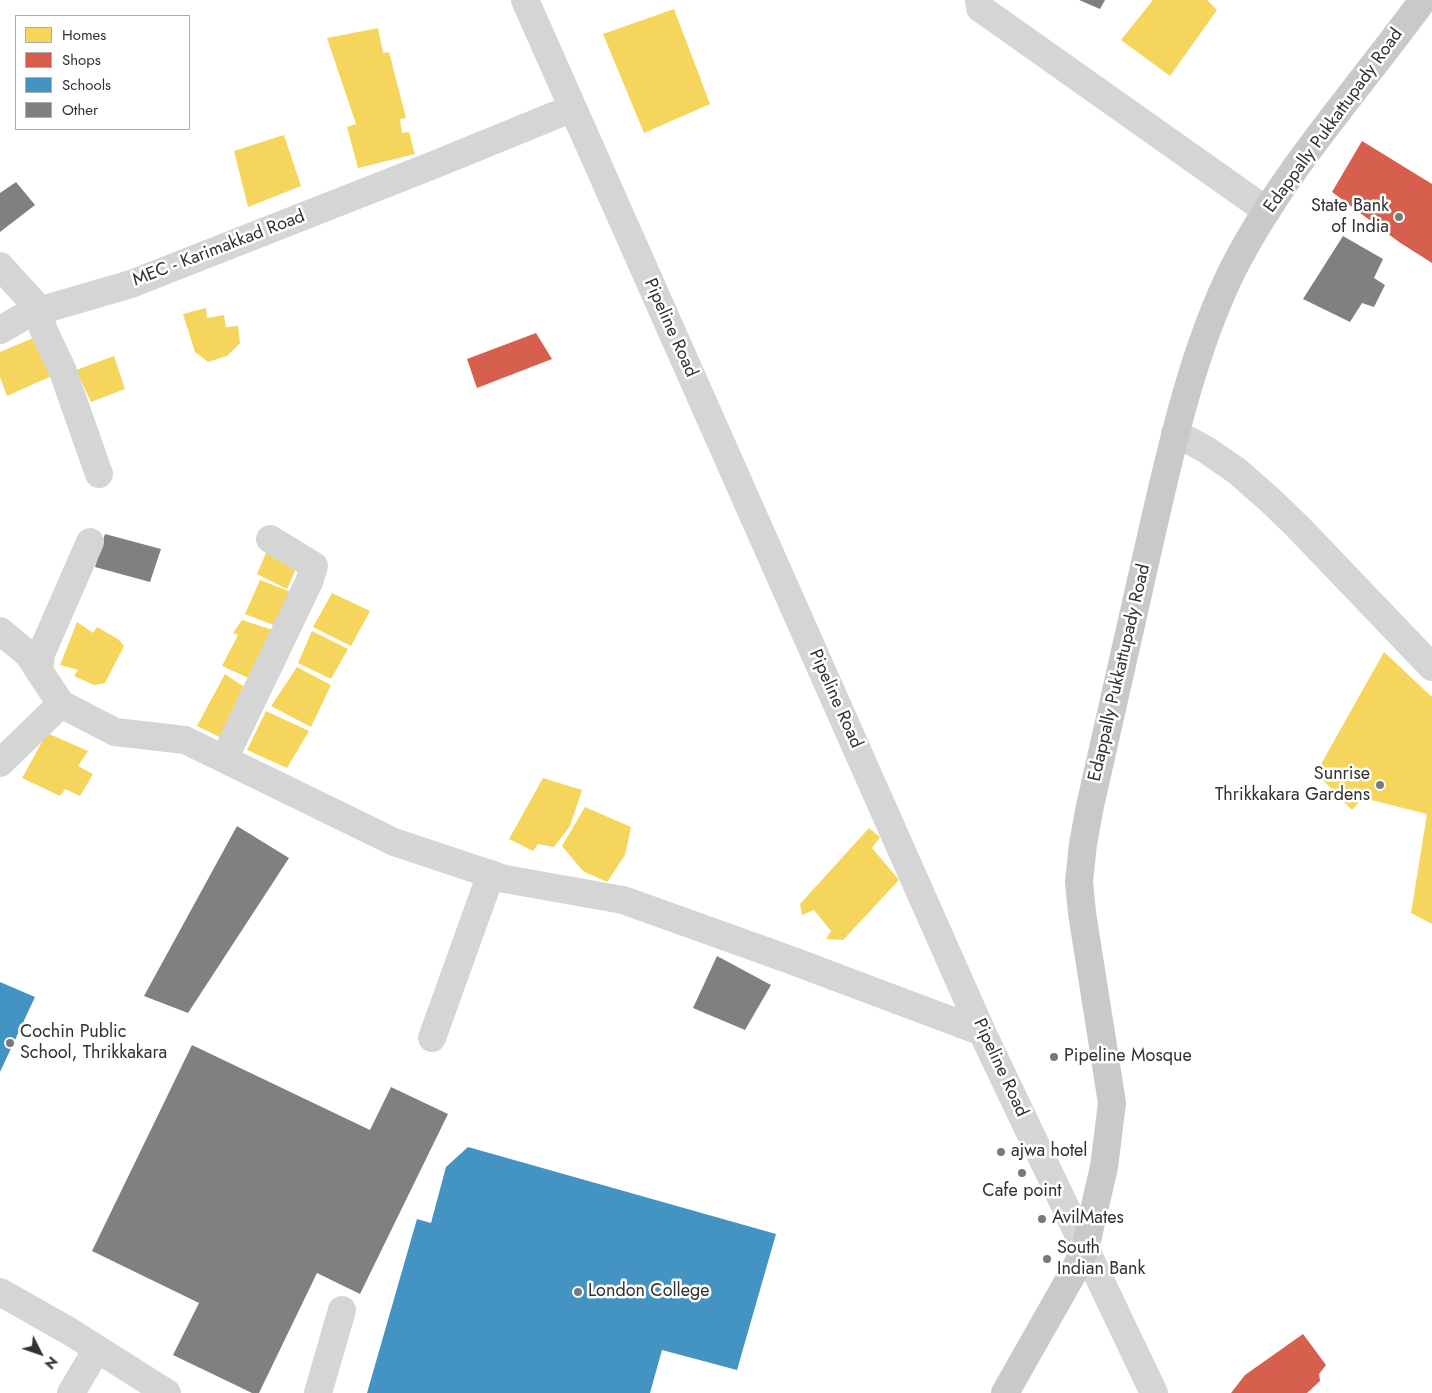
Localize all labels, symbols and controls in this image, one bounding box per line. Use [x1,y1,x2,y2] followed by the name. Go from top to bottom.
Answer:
[15,15,190,130] legend
[62,24,106,46] text: Homes
[1260,25,1408,217] street label: Edappally Pukkattupady Road
[62,49,101,71] text: Shops
[62,74,111,96] text: Schools
[62,99,98,121] text: Other
[1311,196,1389,238] place label: State Bank of India
[130,206,308,292] street label: MEC - Karimakkad Road
[1393,211,1405,223] marker: State Bank of India
[639,275,701,381] street label: Pipeline Road
[1084,562,1156,784] street label: Edappally Pukkattupady Road
[804,646,866,752] street label: Pipeline Road
[1215,764,1370,806] place label: Sunrise Thrikkakara Gardens
[1374,779,1386,791] marker: Sunrise Thrikkakara Gardens
[968,1015,1032,1121] street label: Pipeline Road
[20,1022,167,1064] place label: Cochin Public School, Thrikkakara
[4,1037,16,1049] marker: Cochin Public School, Thrikkakara
[1064,1046,1192,1068] place label: Pipeline Mosque
[1048,1051,1060,1063] marker: Pipeline Mosque
[1011,1141,1087,1163] place label: ajwa hotel
[995,1146,1007,1158] marker: ajwa hotel
[1016,1167,1028,1179] marker: Cafe point
[982,1181,1062,1203] place label: Cafe point
[1052,1208,1124,1230] place label: AvilMates
[1036,1213,1048,1225] marker: AvilMates
[1057,1238,1145,1280] place label: South Indian Bank
[1041,1253,1053,1265] marker: South Indian Bank
[588,1281,710,1303] place label: London College
[572,1286,584,1298] marker: London College
[15,1328,65,1378] north arrow
[40,1352,63,1374] text: N

